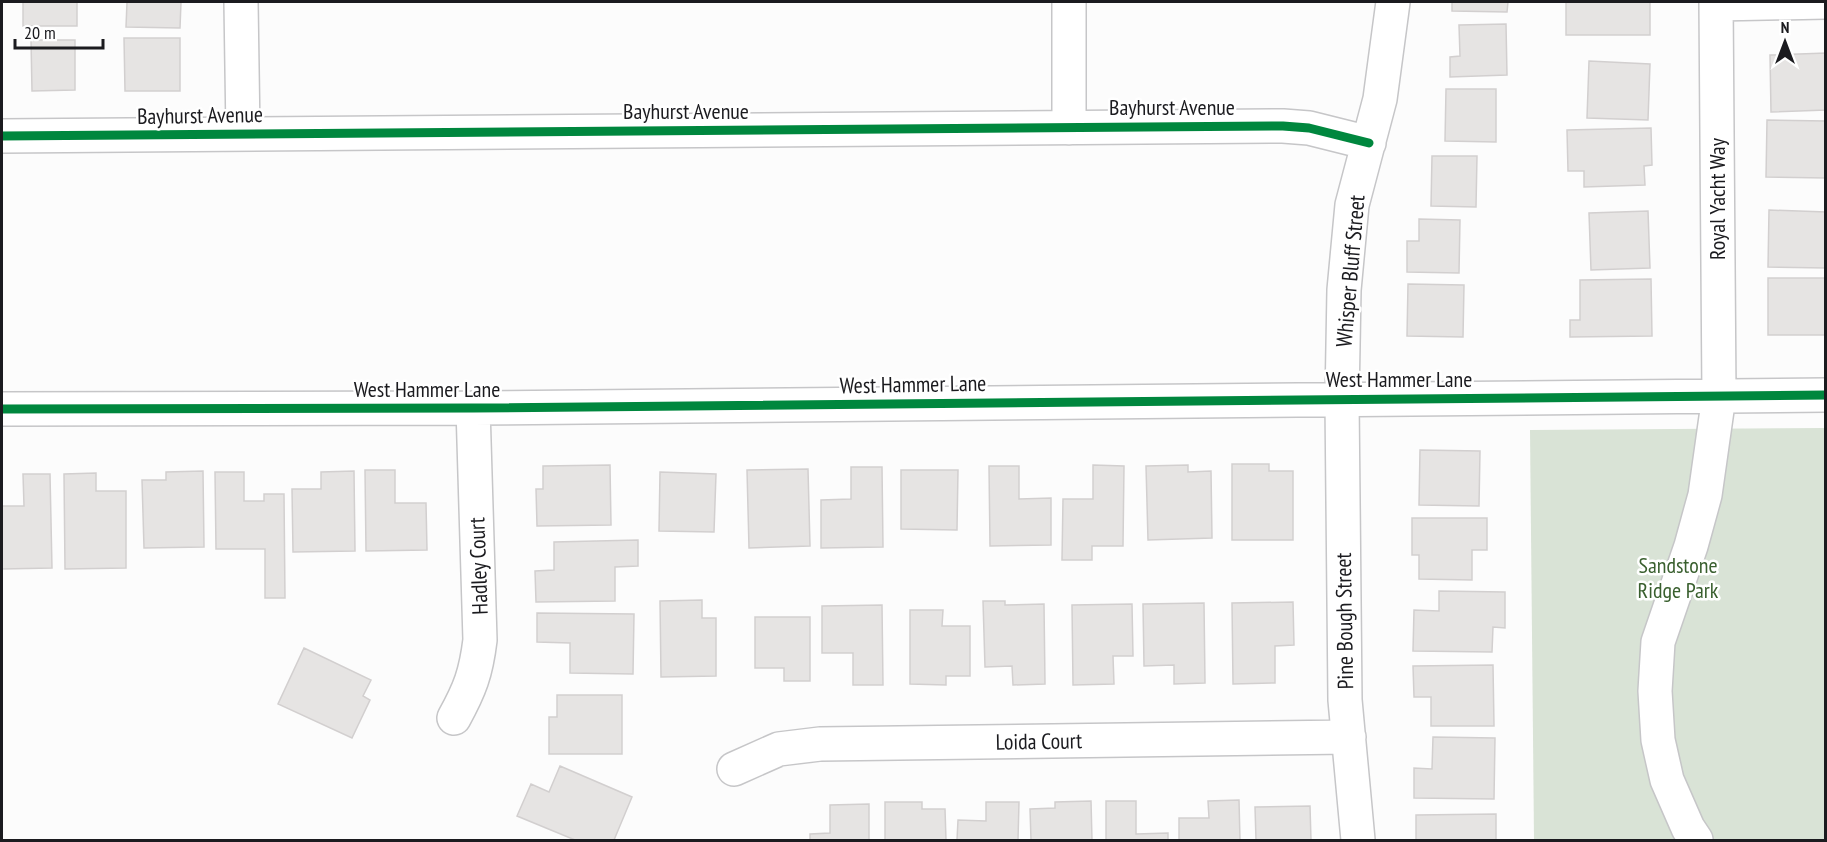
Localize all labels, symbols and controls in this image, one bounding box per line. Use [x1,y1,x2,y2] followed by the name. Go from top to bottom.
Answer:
[15,12,104,50] scale bar
[1755,12,1815,72] north arrow
[1781,17,1789,37] text: N
[24,21,56,44] text: 20 m
[1109,93,1235,121] street label: Bayhurst Avenue
[623,97,749,125] street label: Bayhurst Avenue
[137,100,263,130] street label: Bayhurst Avenue
[1703,137,1731,260] street label: Royal Yacht Way
[1329,194,1371,348] street label: Whisper Bluff Street
[1326,365,1472,393] street label: West Hammer Lane
[839,369,987,399] street label: West Hammer Lane
[354,375,500,403] street label: West Hammer Lane
[462,517,494,615] street label: Hadley Court
[1638,551,1719,604] park label: Sandstone Ridge Park
[1329,552,1359,690] street label: Pine Bough Street
[995,726,1083,756] street label: Loida Court

